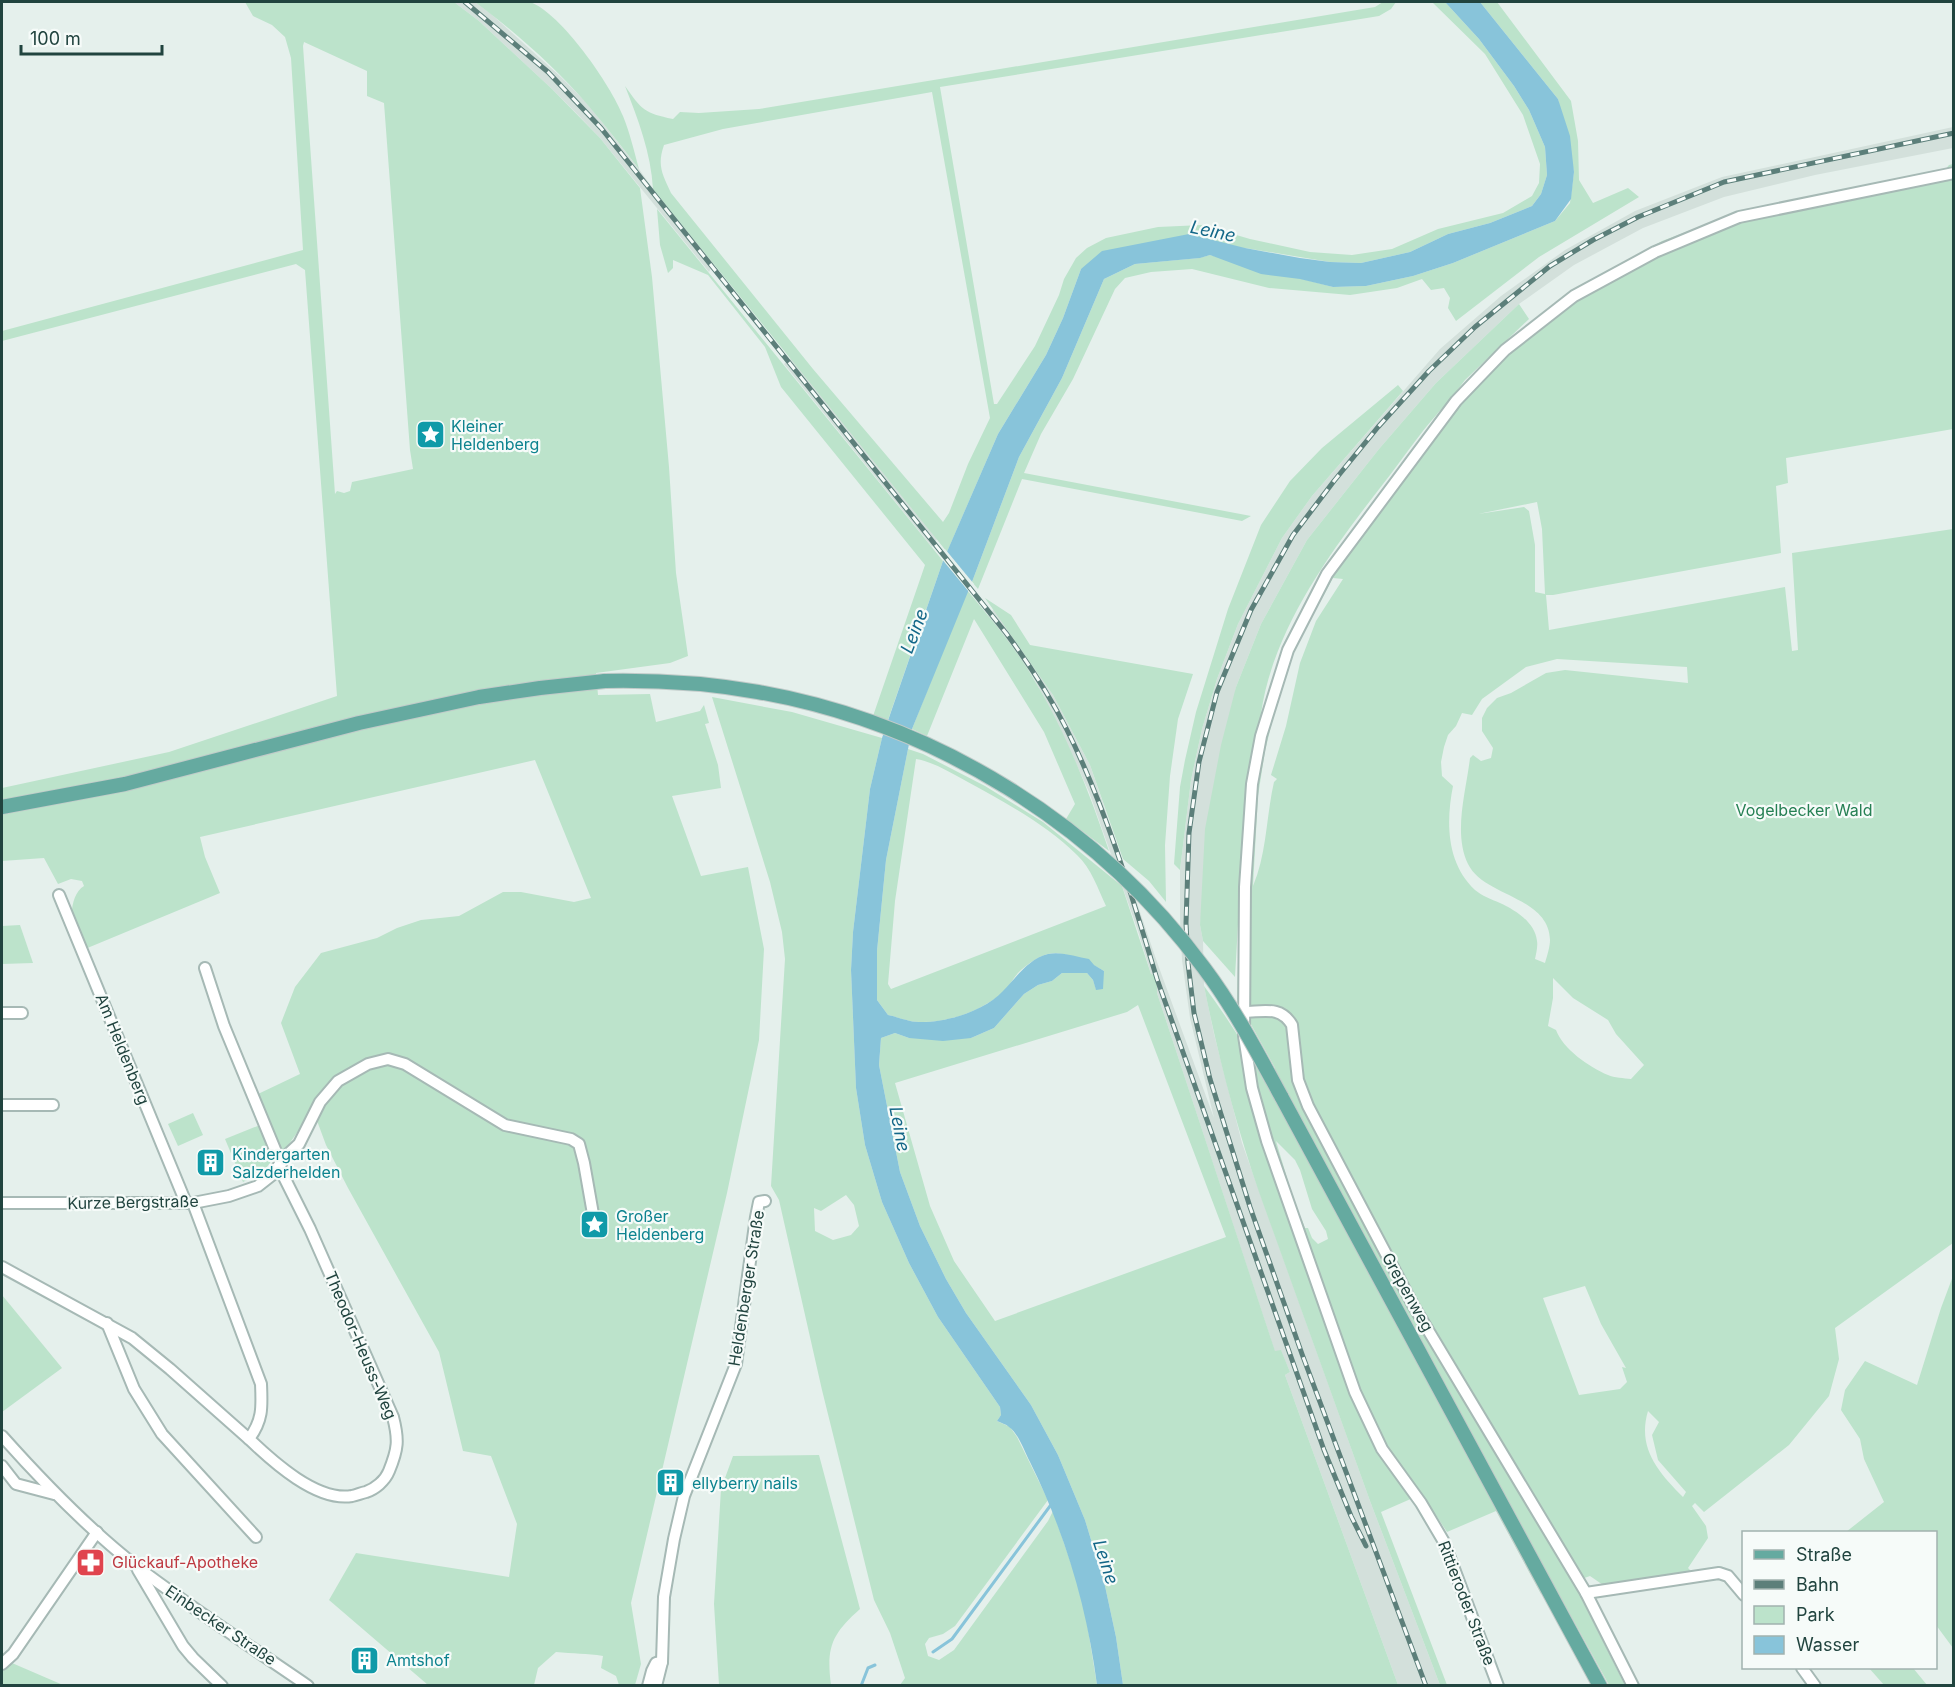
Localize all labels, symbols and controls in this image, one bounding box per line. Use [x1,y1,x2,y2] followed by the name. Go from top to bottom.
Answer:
[21,18,162,56] scale bar
[30,28,81,49] text: 100 m
[1188,216,1238,246] water label: Leine
[451,416,539,454] place label: Kleiner Heldenberg
[414,419,446,451] place icon: Kleiner Heldenberg
[896,606,932,656] water label: Leine
[1736,800,1872,820] park label: Vogelbecker Wald
[92,991,154,1107] street label: Am Heldenberg
[885,1104,915,1154] water label: Leine
[232,1144,340,1182] place label: Kindergarten Salzderhelden
[195,1147,227,1179] building icon: Kindergarten Salzderhelden
[67,1191,199,1213] street label: Kurze Bergstraße
[616,1206,704,1244] place label: Großer Heldenberg
[724,1208,768,1368] street label: Heldenberger Straße
[579,1209,611,1241] place icon: Großer Heldenberg
[1378,1249,1438,1335] street label: Grepenweg
[321,1268,401,1422] street label: Theodor-Heuss-Weg
[655,1467,687,1499] building icon: ellyberry nails
[692,1473,798,1493] place label: ellyberry nails
[1742,1531,1937,1669] legend
[1089,1537,1123,1587] water label: Leine
[1434,1538,1500,1668] street label: Rittieroder Straße
[1796,1544,1852,1565] text: Straße
[75,1546,107,1578] pharmacy icon: Glückauf-Apotheke
[112,1552,258,1572] place label: Glückauf-Apotheke
[1796,1574,1839,1595] text: Bahn
[162,1581,280,1669] street label: Einbecker Straße
[1796,1604,1835,1625] text: Park
[1796,1634,1859,1655] text: Wasser
[349,1644,381,1676] building icon: Amtshof
[386,1650,450,1670] place label: Amtshof

